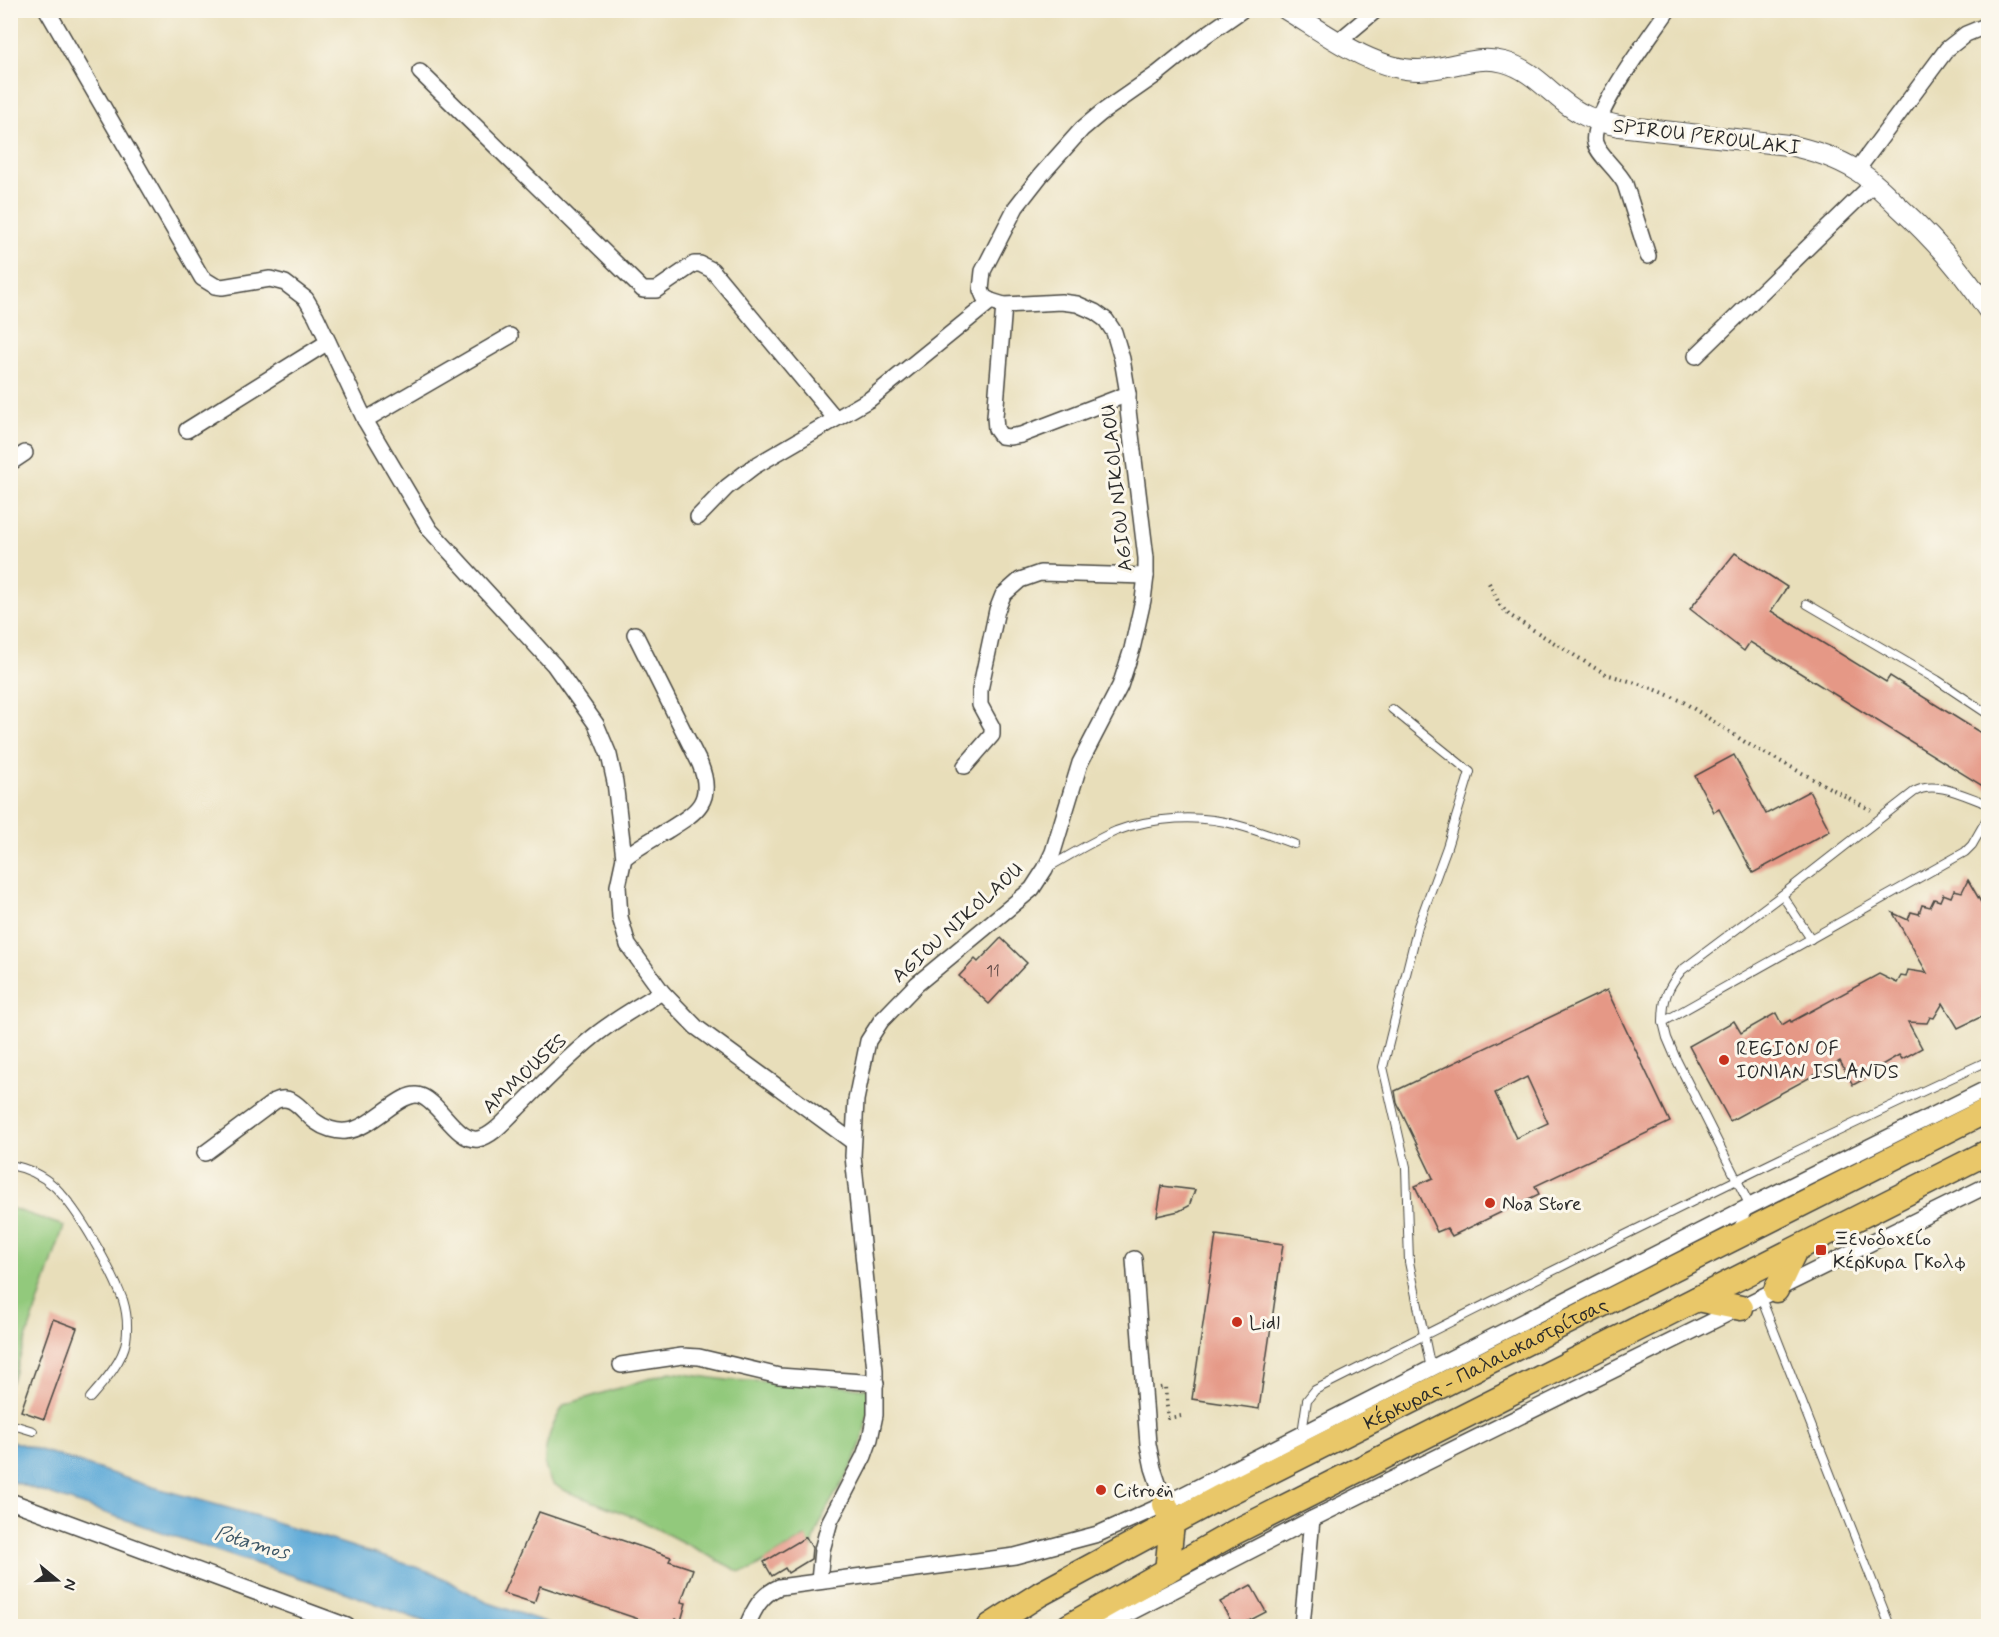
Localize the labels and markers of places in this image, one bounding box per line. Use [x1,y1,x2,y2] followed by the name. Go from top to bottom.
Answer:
[1736,1036,1899,1086] place label: REGION OF IONIAN ISLANDS
[1717,1053,1731,1067] marker: REGION OF IONIAN ISLANDS
[1502,1191,1582,1218] place label: Noa Store
[1483,1196,1497,1210] marker: Noa Store
[1833,1226,1966,1276] place label: Ξενοδοχείο Κέρκυρα Γκολφ
[1814,1243,1828,1257] marker: Ξενοδοχείο Κέρκυρα Γκολφ
[1249,1310,1280,1337] place label: Lidl
[1230,1315,1244,1329] marker: Lidl
[1113,1478,1174,1505] place label: Citroën
[1094,1483,1108,1497] marker: Citroën

